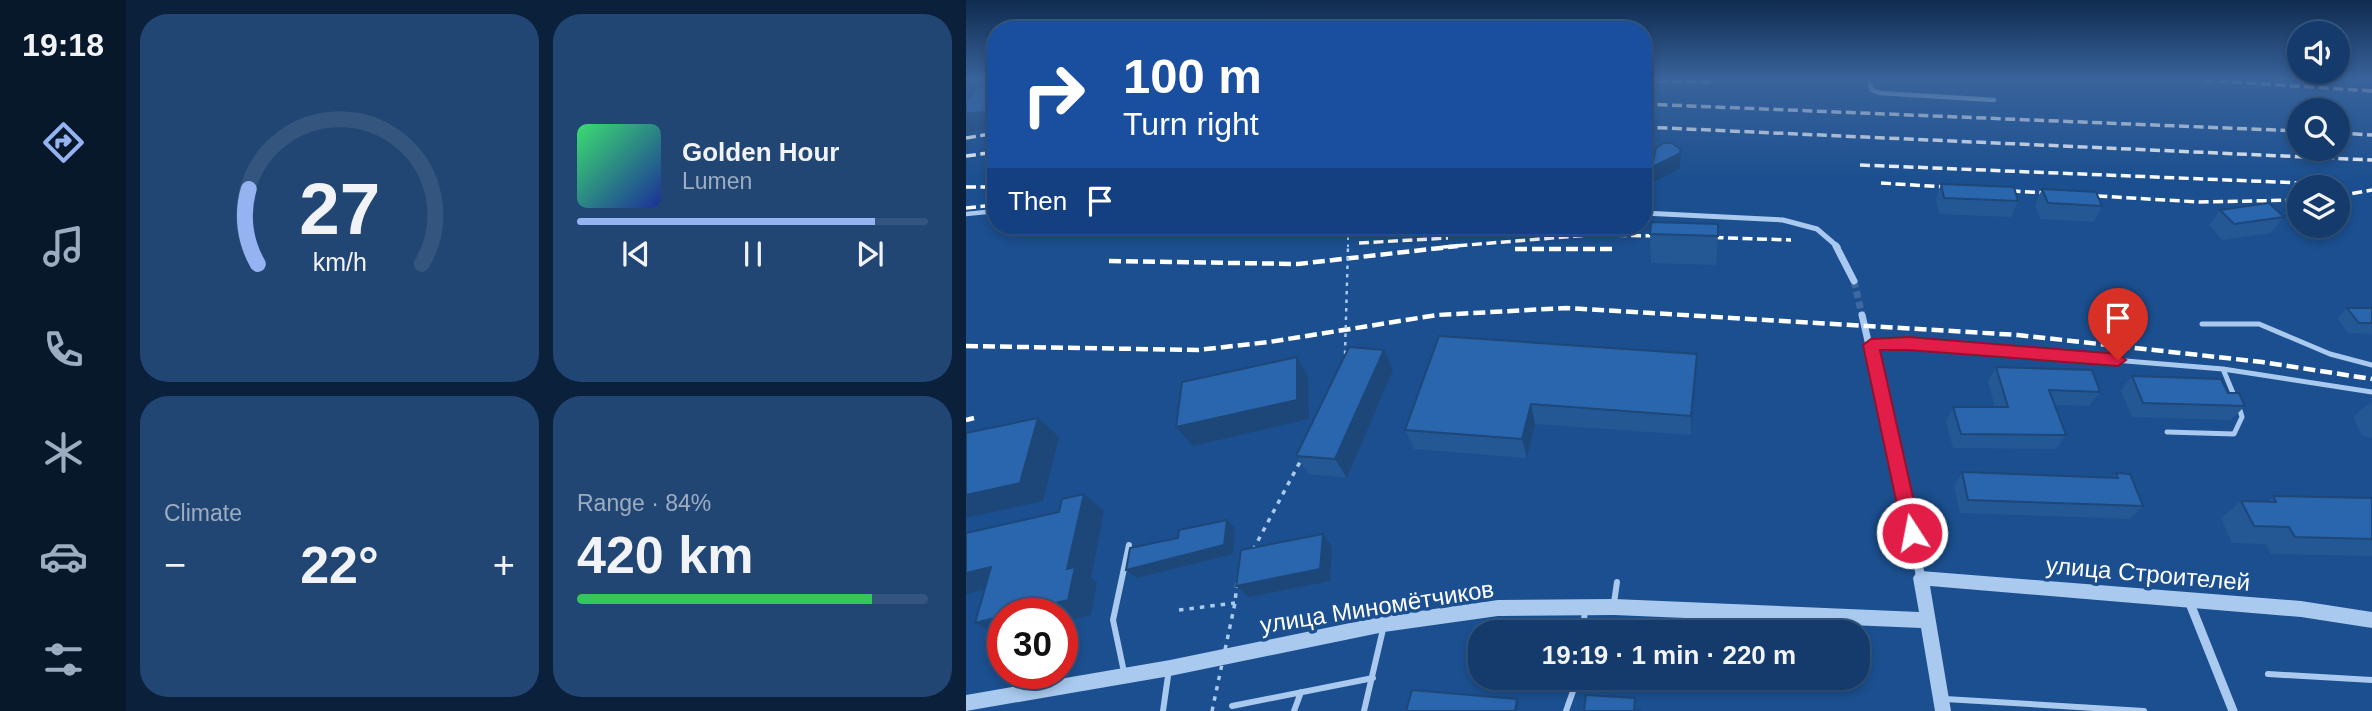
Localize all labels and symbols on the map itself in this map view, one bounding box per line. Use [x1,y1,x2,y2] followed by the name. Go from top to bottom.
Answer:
[2088,288,2148,360] pin
[1875,496,1949,570] position arrow
[2045,551,2251,596] street label: улица Строителей
[1258,575,1496,638] street label: улица Миномётчиков
[987,598,1078,689] speed limit sign: 30

